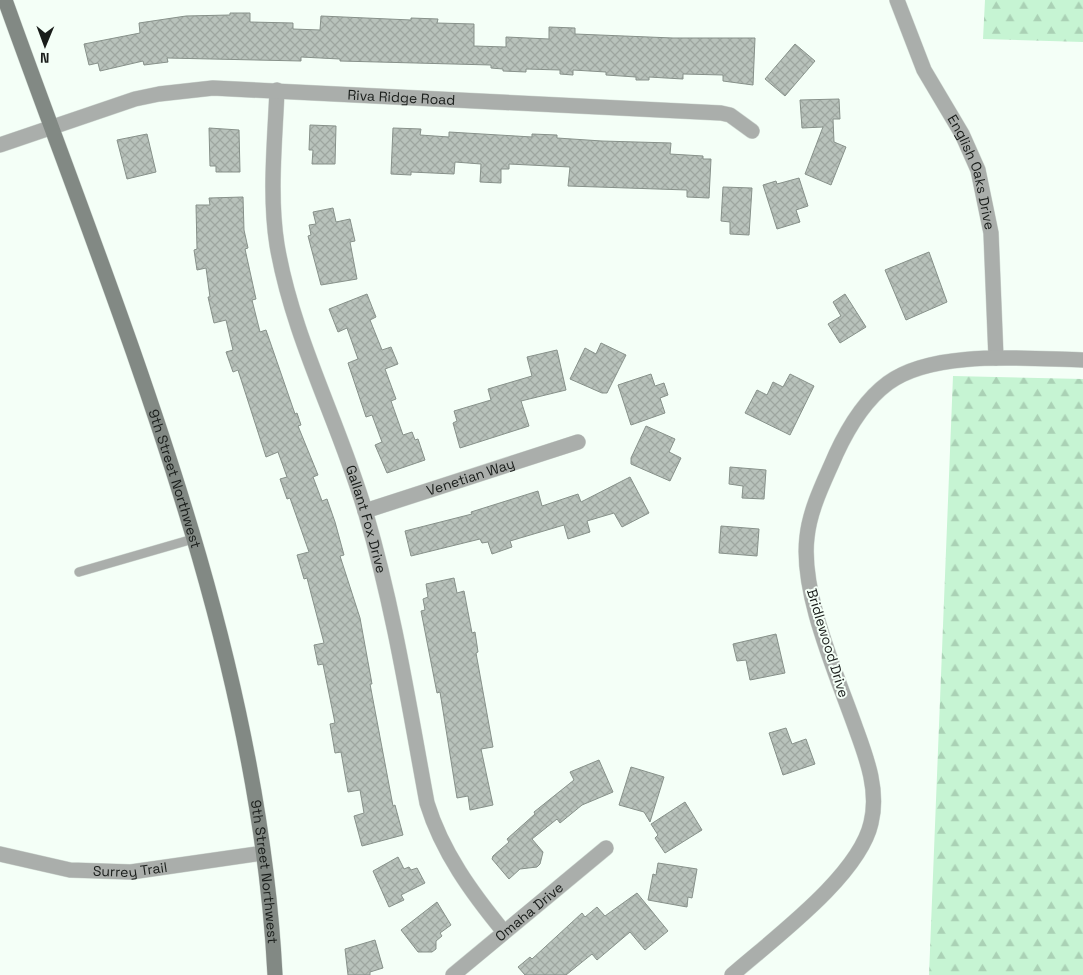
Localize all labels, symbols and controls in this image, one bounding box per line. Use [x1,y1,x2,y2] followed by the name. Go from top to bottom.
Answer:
[20,20,70,70] north arrow
[40,49,50,67] text: N
[347,86,456,109] street label: Riva Ridge Road
[943,111,999,231] street label: English Oaks Drive
[144,407,205,550] street label: 9th Street Northwest
[424,454,517,499] street label: Venetian Way
[342,463,391,575] street label: Gallant Fox Drive
[803,586,853,700] street label: Bridlewood Drive
[247,798,282,944] street label: 9th Street Northwest
[93,858,168,881] street label: Surrey Trail
[491,878,567,945] street label: Omaha Drive

